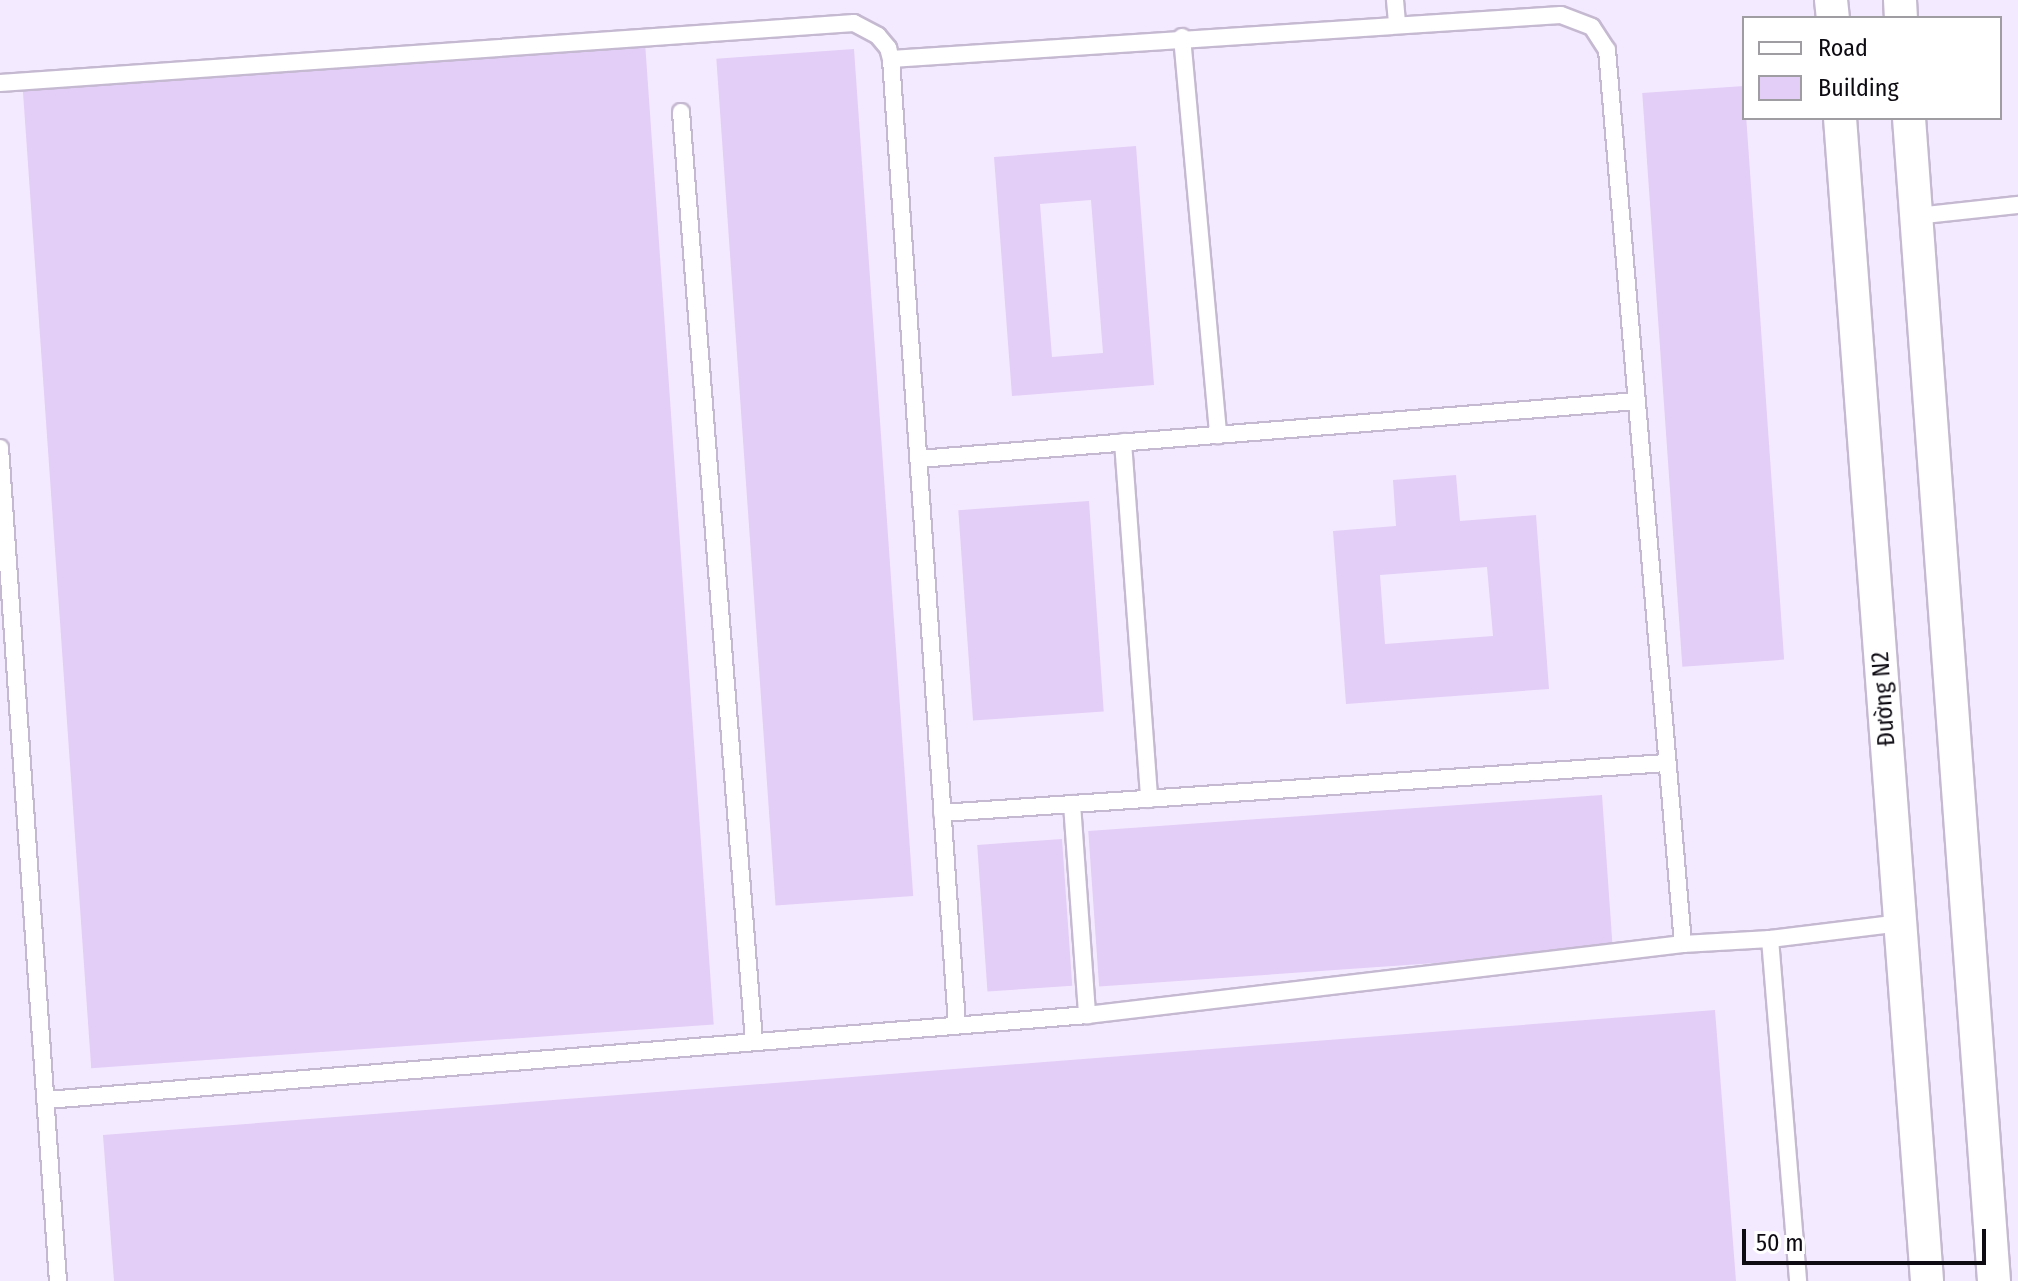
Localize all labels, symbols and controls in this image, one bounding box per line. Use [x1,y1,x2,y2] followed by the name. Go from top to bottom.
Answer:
[1742,16,2002,120] legend
[1818,34,1868,62] text: Road
[1818,74,1899,102] text: Building
[1866,651,1902,747] street label: Đường N2
[1746,1213,1990,1263] scale bar
[1756,1229,1804,1257] text: 50 m

